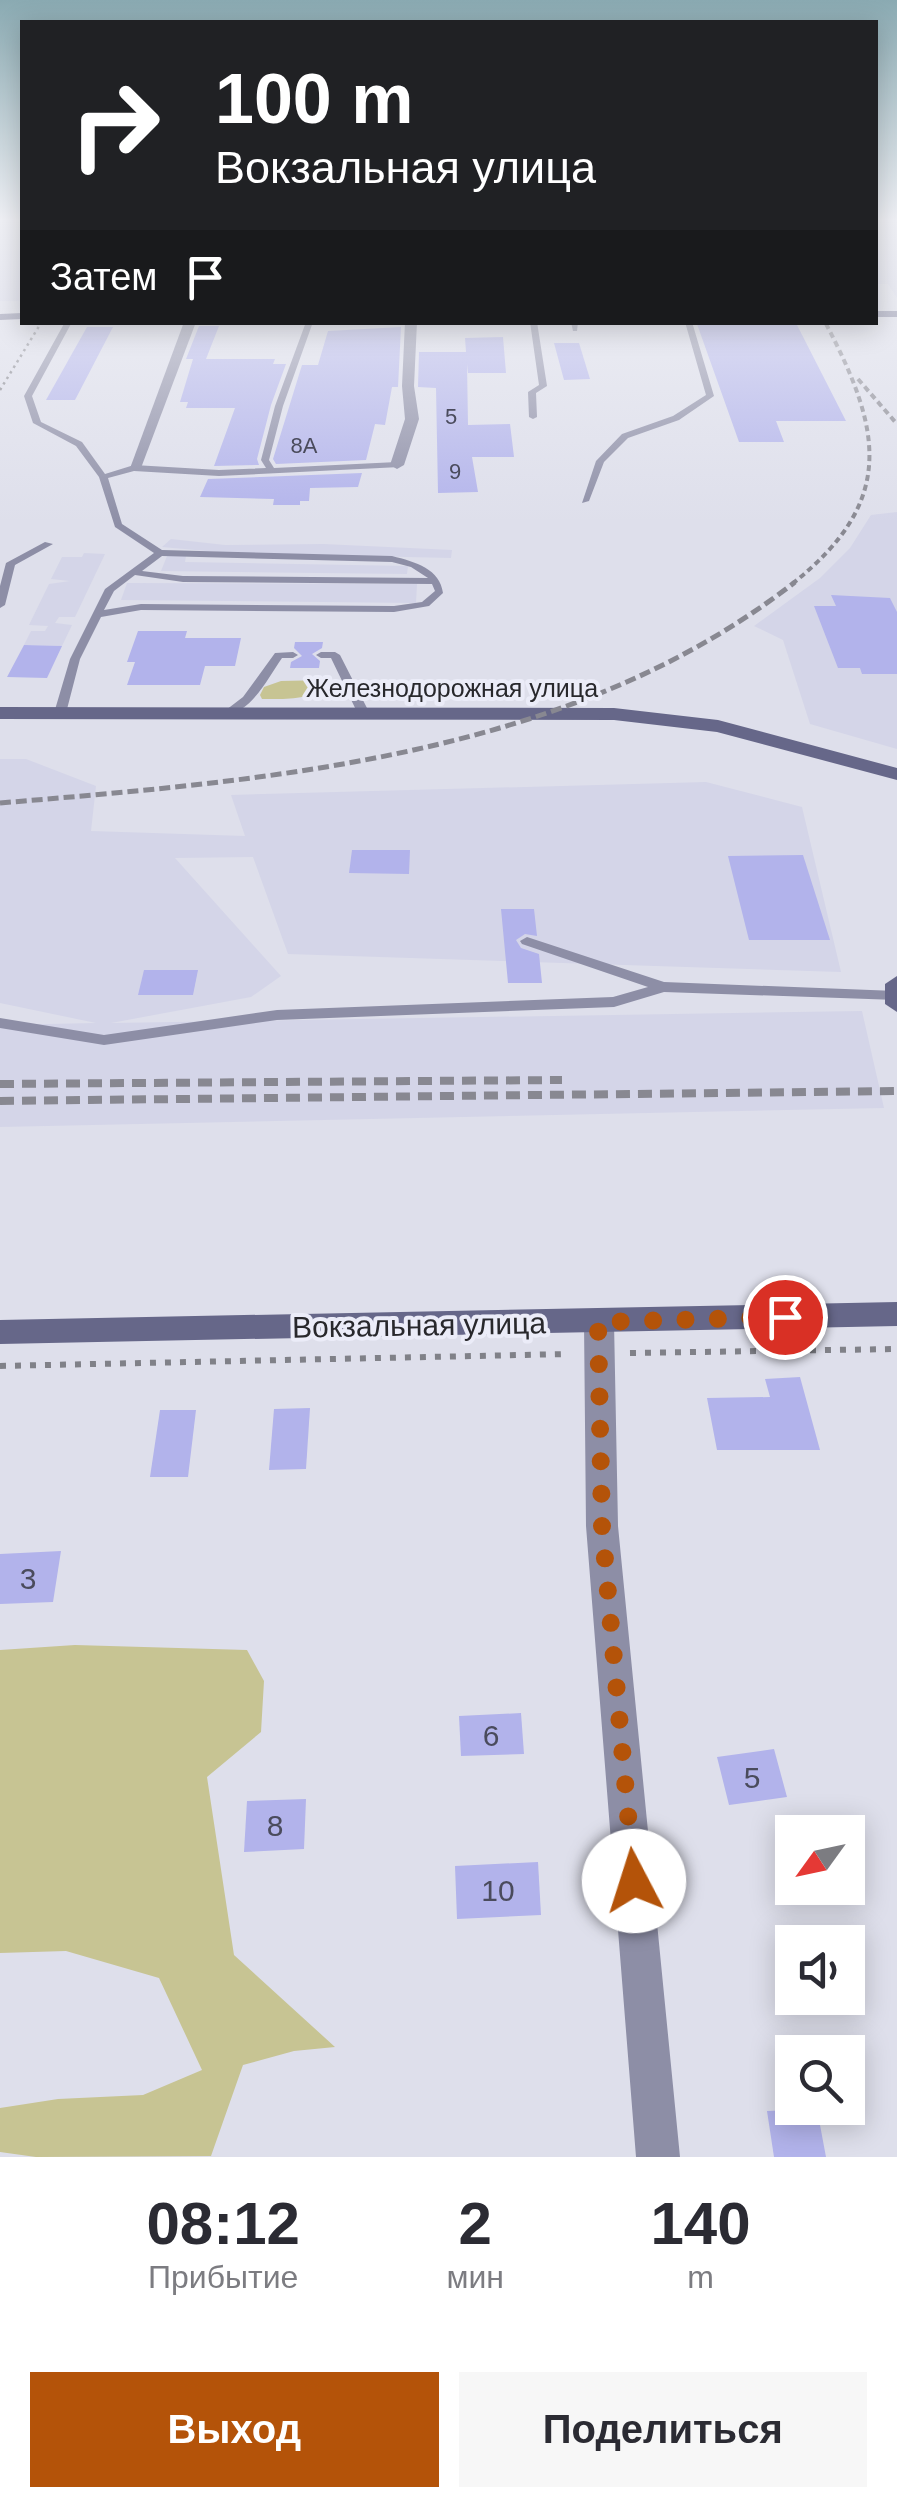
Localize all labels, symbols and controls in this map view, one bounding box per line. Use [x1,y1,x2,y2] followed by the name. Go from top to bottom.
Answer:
[50,60,180,190] icon: right
[215,60,413,138] text: 100 m
[215,142,596,193] text: Вокзальная улица
[178,250,233,305] icon: arrive
[50,256,158,298] text: Затем
[445,404,457,429] house number: 5
[291,433,318,458] house number: 8А
[449,459,461,484] house number: 9
[306,674,598,702] street label: Железнодорожная улица
[743,1275,828,1360] pin
[758,1290,813,1345] icon: arrive
[292,1306,547,1344] street label: Вокзальная улица
[20,1562,36,1595] house number: 3
[483,1719,499,1752] house number: 6
[744,1761,760,1794] house number: 5
[267,1809,283,1842] house number: 8
[775,1815,865,1905] north arrow
[775,1815,865,2125] map controls
[582,1829,686,1933] position arrow
[481,1874,515,1907] house number: 10
[775,1925,865,2015] button: sound
[775,2035,865,2125] button: search
[146,2190,300,2257] text: 08:12
[458,2190,492,2257] text: 2
[650,2190,751,2257] text: 140
[148,2259,298,2295] text: Прибытие
[446,2259,504,2295] text: мин
[687,2259,714,2295] text: m
[30,2372,439,2487] button: Выход
[459,2372,867,2487] button: Поделиться

